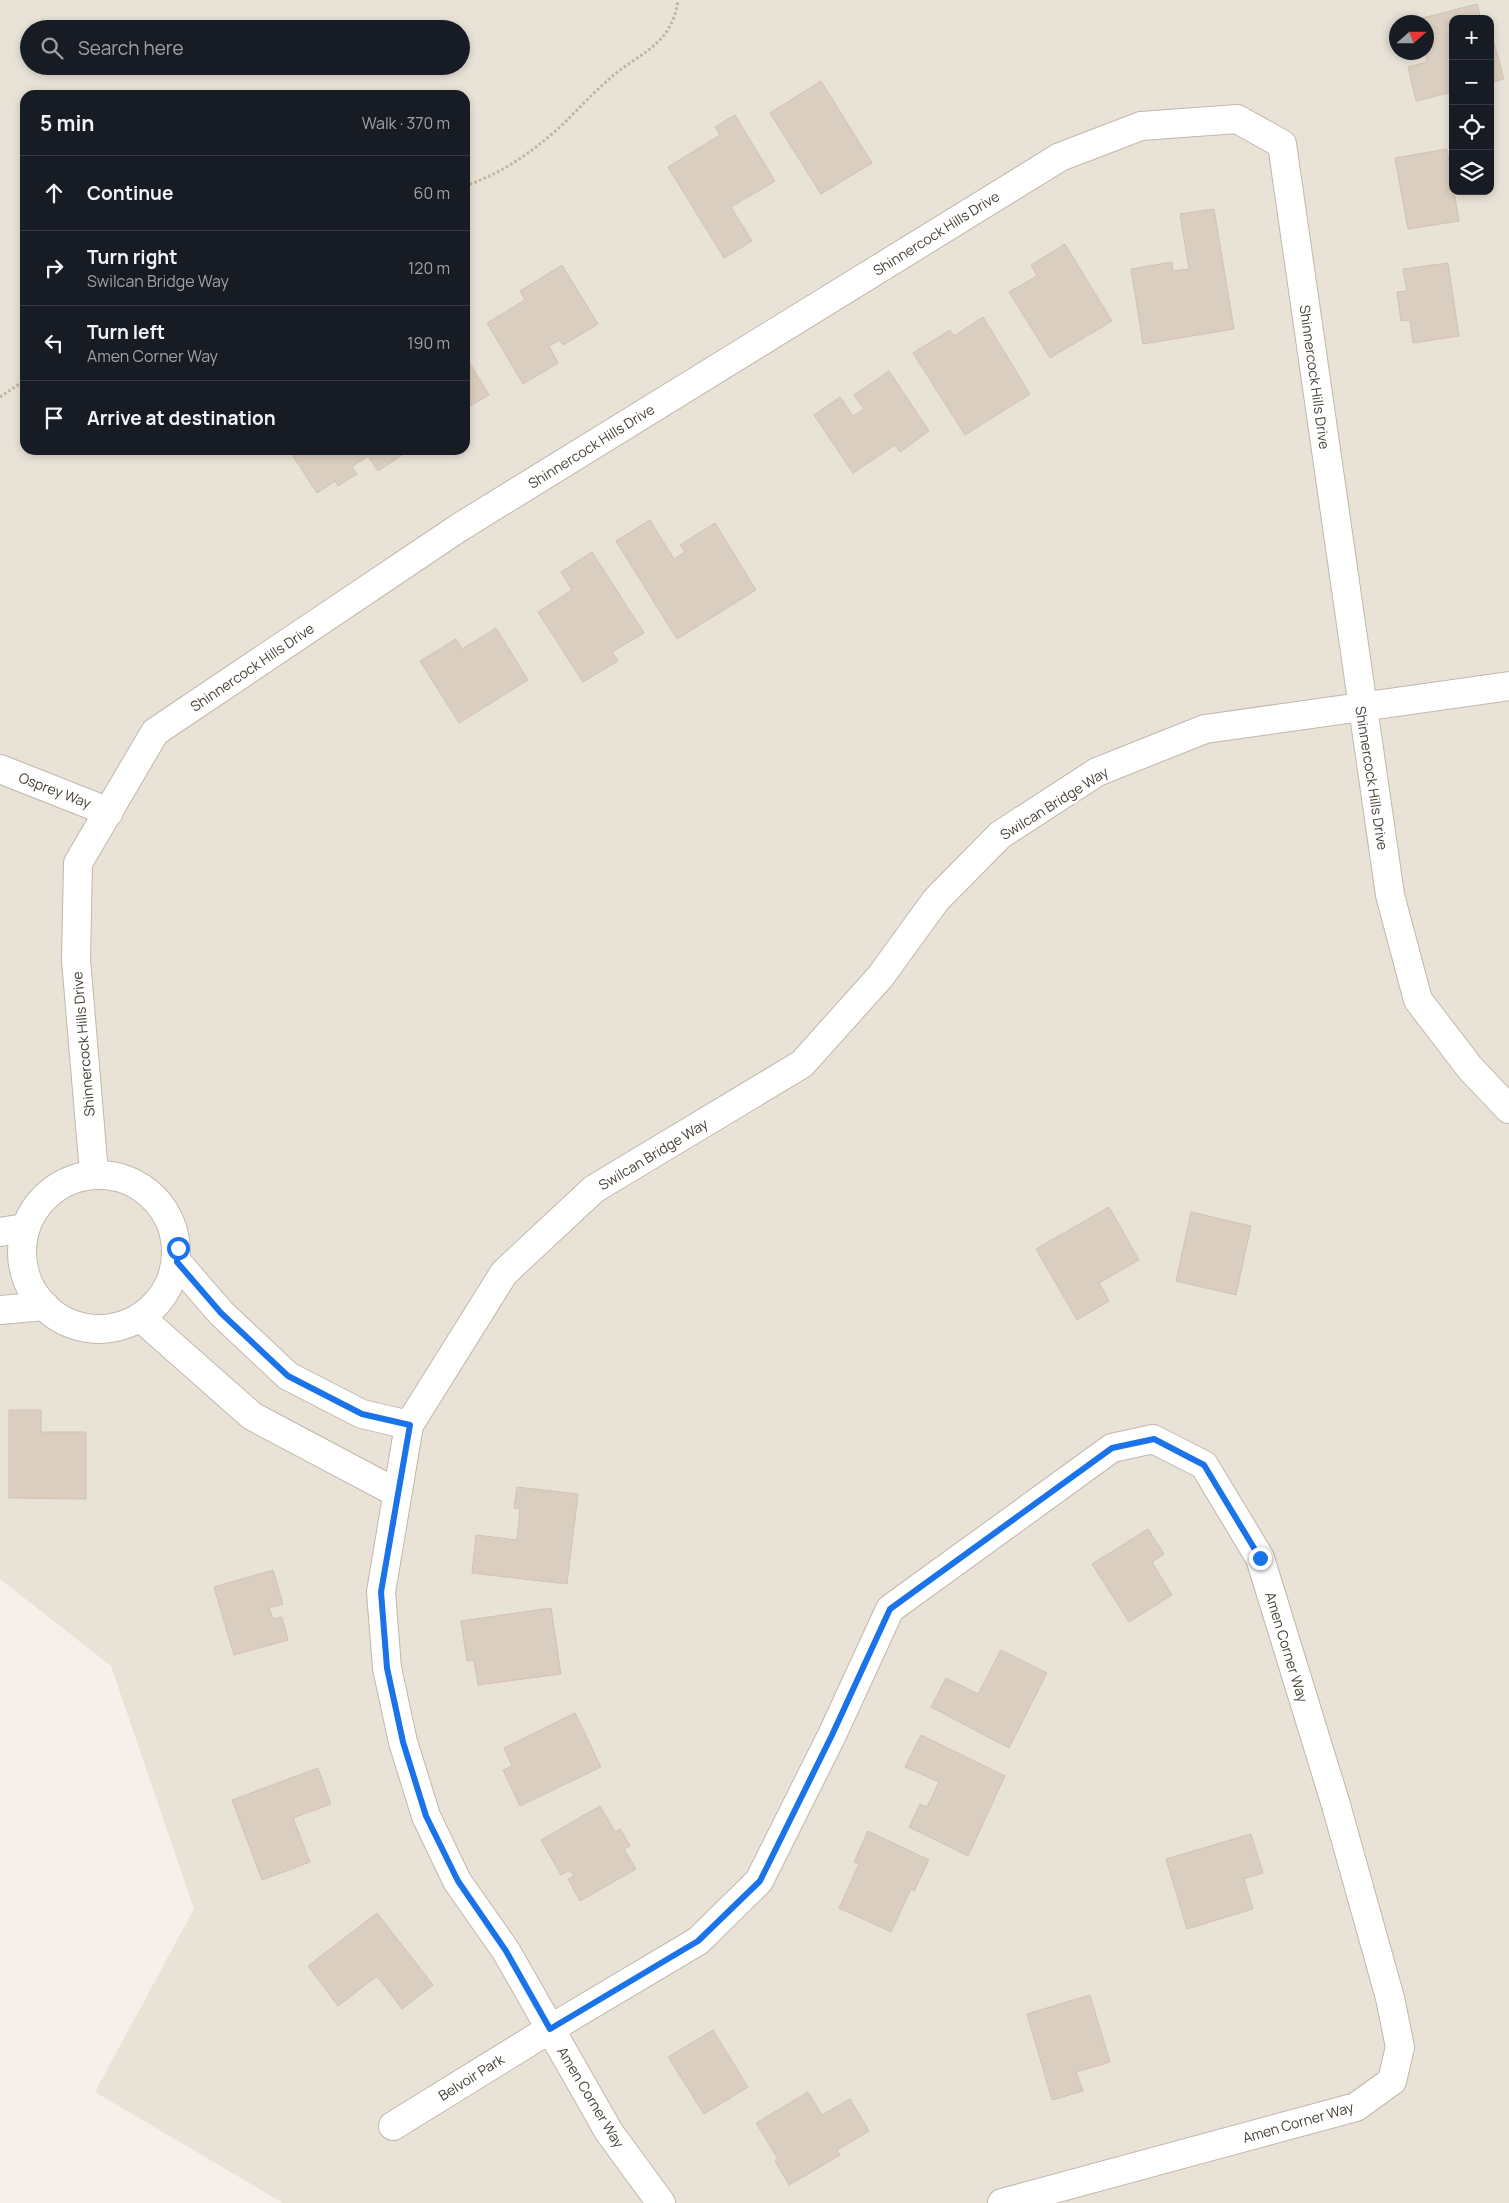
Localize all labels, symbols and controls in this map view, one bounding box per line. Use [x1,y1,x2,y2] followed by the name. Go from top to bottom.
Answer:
[1389,15,1434,60] north arrow
[1449,15,1494,195] map controls
[1449,15,1494,60] button: +
[20,20,470,75] search box
[38,34,66,62] icon: search
[78,35,184,61] text: Search here
[1449,60,1494,105] button: −
[1449,105,1494,150] button: locate
[40,109,94,137] text: 5 min
[362,112,450,134] text: Walk · 370 m
[1449,150,1494,195] button: layers
[40,179,68,207] icon: ahead
[87,180,173,206] text: Continue
[414,182,450,204] text: 60 m
[869,186,1003,280] street label: Shinnercock Hills Drive
[87,244,177,270] text: Turn right
[40,254,68,282] icon: right
[408,257,450,279] text: 120 m
[87,270,229,292] text: Swilcan Bridge Way
[1295,304,1335,450] street label: Shinnercock Hills Drive
[87,319,165,345] text: Turn left
[40,329,68,357] icon: left
[407,332,450,354] text: 190 m
[87,345,218,367] text: Amen Corner Way
[524,399,658,493] street label: Shinnercock Hills Drive
[40,404,68,432] icon: arrive
[87,405,276,431] text: Arrive at destination
[186,618,318,716] street label: Shinnercock Hills Drive
[1351,705,1393,851] street label: Shinnercock Hills Drive
[996,762,1112,844] street label: Swilcan Bridge Way
[16,767,94,813] street label: Osprey Way
[67,971,99,1117] street label: Shinnercock Hills Drive
[595,1114,712,1194] street label: Swilcan Bridge Way
[167,1237,190,1260] route start
[1249,1547,1272,1570] route end
[1261,1589,1313,1705] street label: Amen Corner Way
[553,2043,629,2152] street label: Amen Corner Way
[435,2049,508,2105] street label: Belvoir Park
[1240,2097,1356,2147] street label: Amen Corner Way

